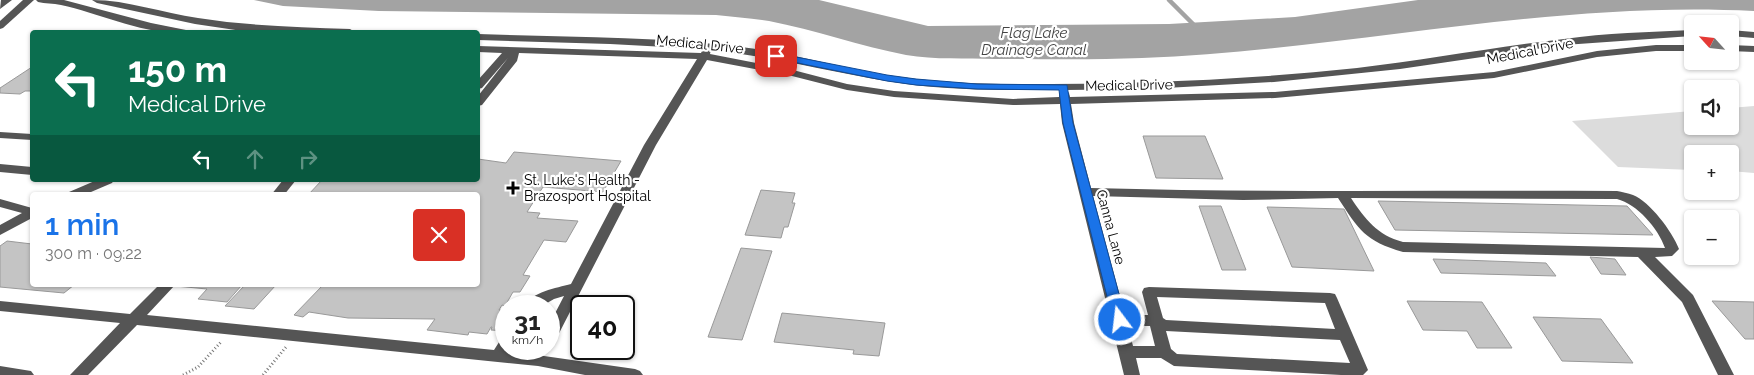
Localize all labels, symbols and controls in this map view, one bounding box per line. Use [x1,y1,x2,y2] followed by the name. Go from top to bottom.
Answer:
[1684,15,1739,70] north arrow
[1684,15,1739,265] map controls
[981,24,1087,59] water label: Flag Lake Drainage Canal
[655,31,745,57] street label: Medical Drive
[755,35,797,77] pin
[1485,35,1575,67] street label: Medical Drive
[762,42,790,70] icon: arrive
[128,49,227,90] text: 150 m
[45,50,110,115] icon: left
[1085,76,1173,94] street label: Medical Drive
[1684,80,1739,135] button: sound
[128,91,266,117] text: Medical Drive
[188,145,216,173] icon: left
[241,145,269,173] icon: ahead
[294,145,322,173] icon: right
[1684,145,1739,200] button: +
[524,172,651,204] place label: St. Luke's Health - Brazosport Hospital
[506,181,520,195] marker: St. Luke's Health - Brazosport Hospital
[1093,188,1129,266] street label: Canna Lane
[45,207,120,242] text: 1 min
[413,209,465,261] button: close
[1684,210,1739,265] button: −
[45,244,142,263] text: 300 m · 09:22
[1093,293,1145,345] position arrow
[570,295,635,360] speed limit sign: 40
[514,306,541,336] text: 31
[512,333,543,347] text: km/h

